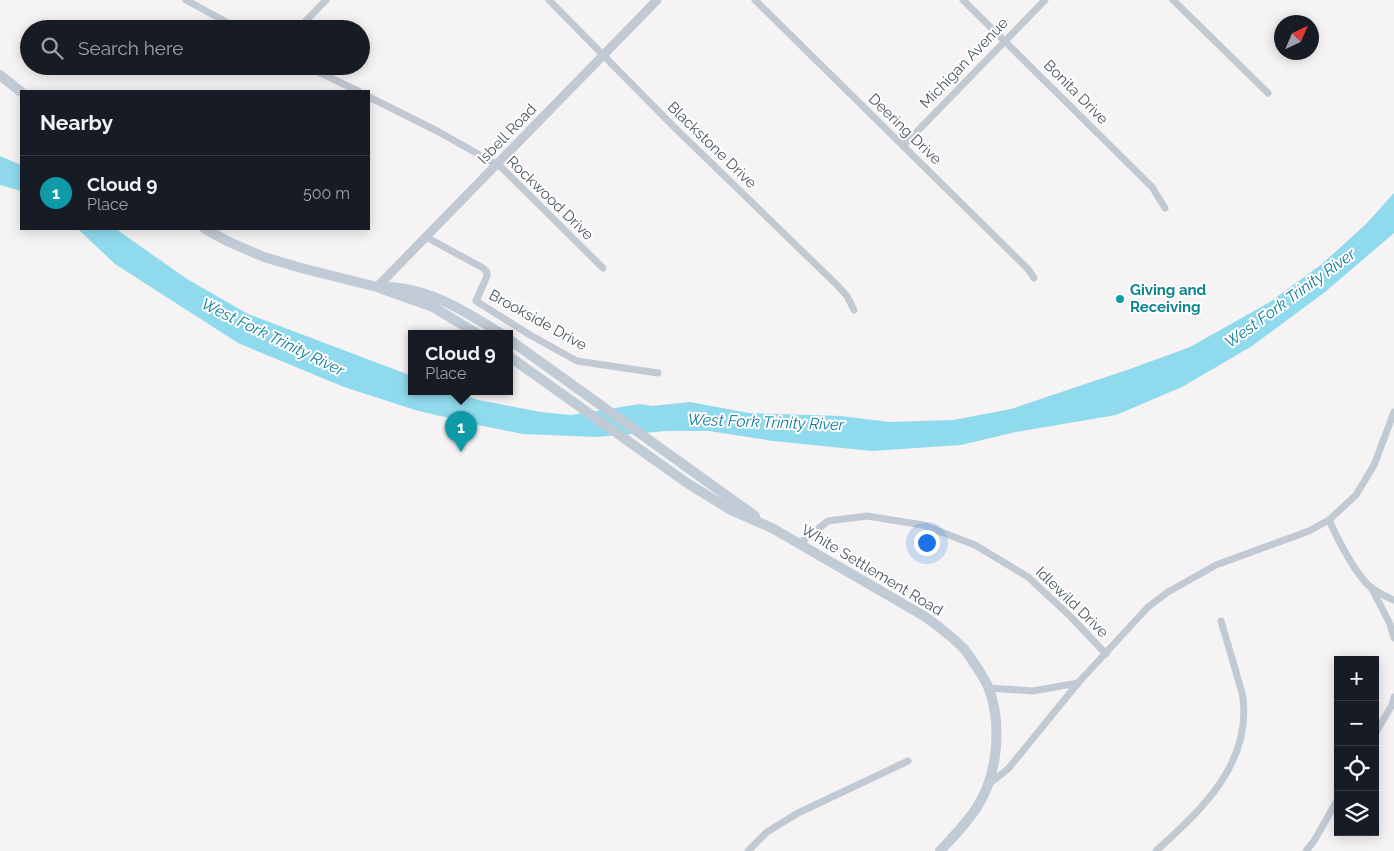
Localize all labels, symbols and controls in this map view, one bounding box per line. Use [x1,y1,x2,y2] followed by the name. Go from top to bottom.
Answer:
[916,14,1012,112] street label: Michigan Avenue
[1274,15,1319,60] north arrow
[20,20,370,75] search box
[38,34,66,62] icon: search
[78,37,184,59] text: Search here
[1040,56,1112,128] street label: Bonita Drive
[865,90,945,168] street label: Deering Drive
[664,98,760,192] street label: Blackstone Drive
[474,100,540,168] street label: Isbell Road
[40,110,113,135] text: Nearby
[503,152,597,244] street label: Rockwood Drive
[87,173,157,195] text: Cloud 9
[52,184,60,203] text: 1
[303,184,350,203] text: 500 m
[87,195,128,214] text: Place
[1221,244,1359,352] water label: West Fork Trinity River
[1130,281,1207,316] place label: Giving and Receiving
[486,286,590,354] street label: Brookside Drive
[1114,293,1126,305] marker: Giving and Receiving
[198,294,348,380] water label: West Fork Trinity River
[408,330,513,395] popup
[425,342,496,364] text: Cloud 9
[425,364,466,383] text: Place
[687,410,845,434] water label: West Fork Trinity River
[445,411,477,452] pin: 1
[798,521,946,619] street label: White Settlement Road
[914,530,940,556] your location
[1032,563,1112,641] street label: Idlewild Drive
[1334,656,1379,836] map controls
[1334,656,1379,701] button: +
[1334,701,1379,746] button: −
[1334,746,1379,791] button: locate
[1334,791,1379,836] button: layers

